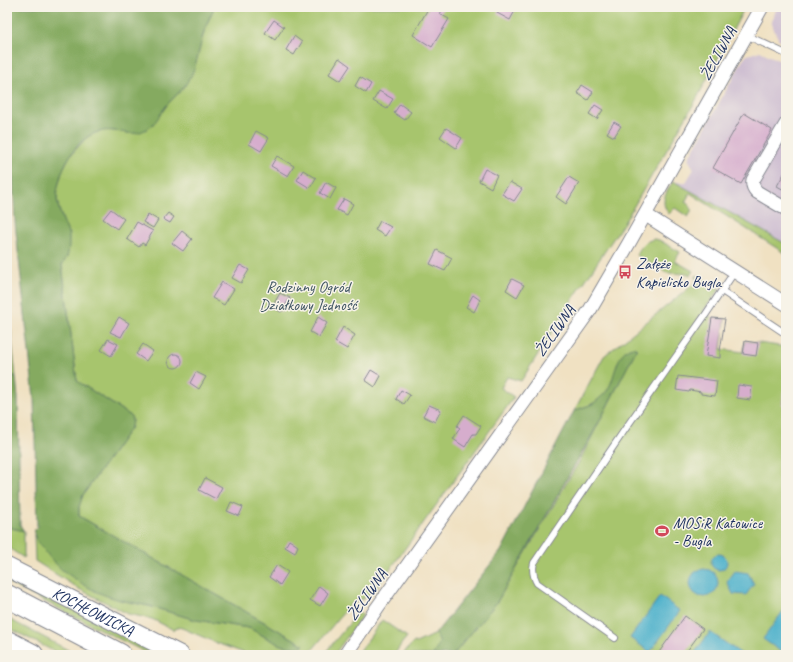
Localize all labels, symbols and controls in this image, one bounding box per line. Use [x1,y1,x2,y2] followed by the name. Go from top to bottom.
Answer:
[695,22,741,84] street label: ŻELIWNA
[636,254,722,292] place label: Załęże Kąpielisko Bugla
[617,264,633,280] bus stop icon: Załęże Kąpielisko Bugla
[259,277,359,315] park label: Rodzinny Ogród Działkowy Jedność
[530,300,580,360] street label: ŻELIWNA
[673,513,764,551] place label: MOSiR Katowice - Bugla
[654,523,670,539] sports icon: MOSiR Katowice - Bugla
[342,564,392,624] street label: ŻELIWNA
[49,583,138,641] street label: KOCHŁOWICKA

